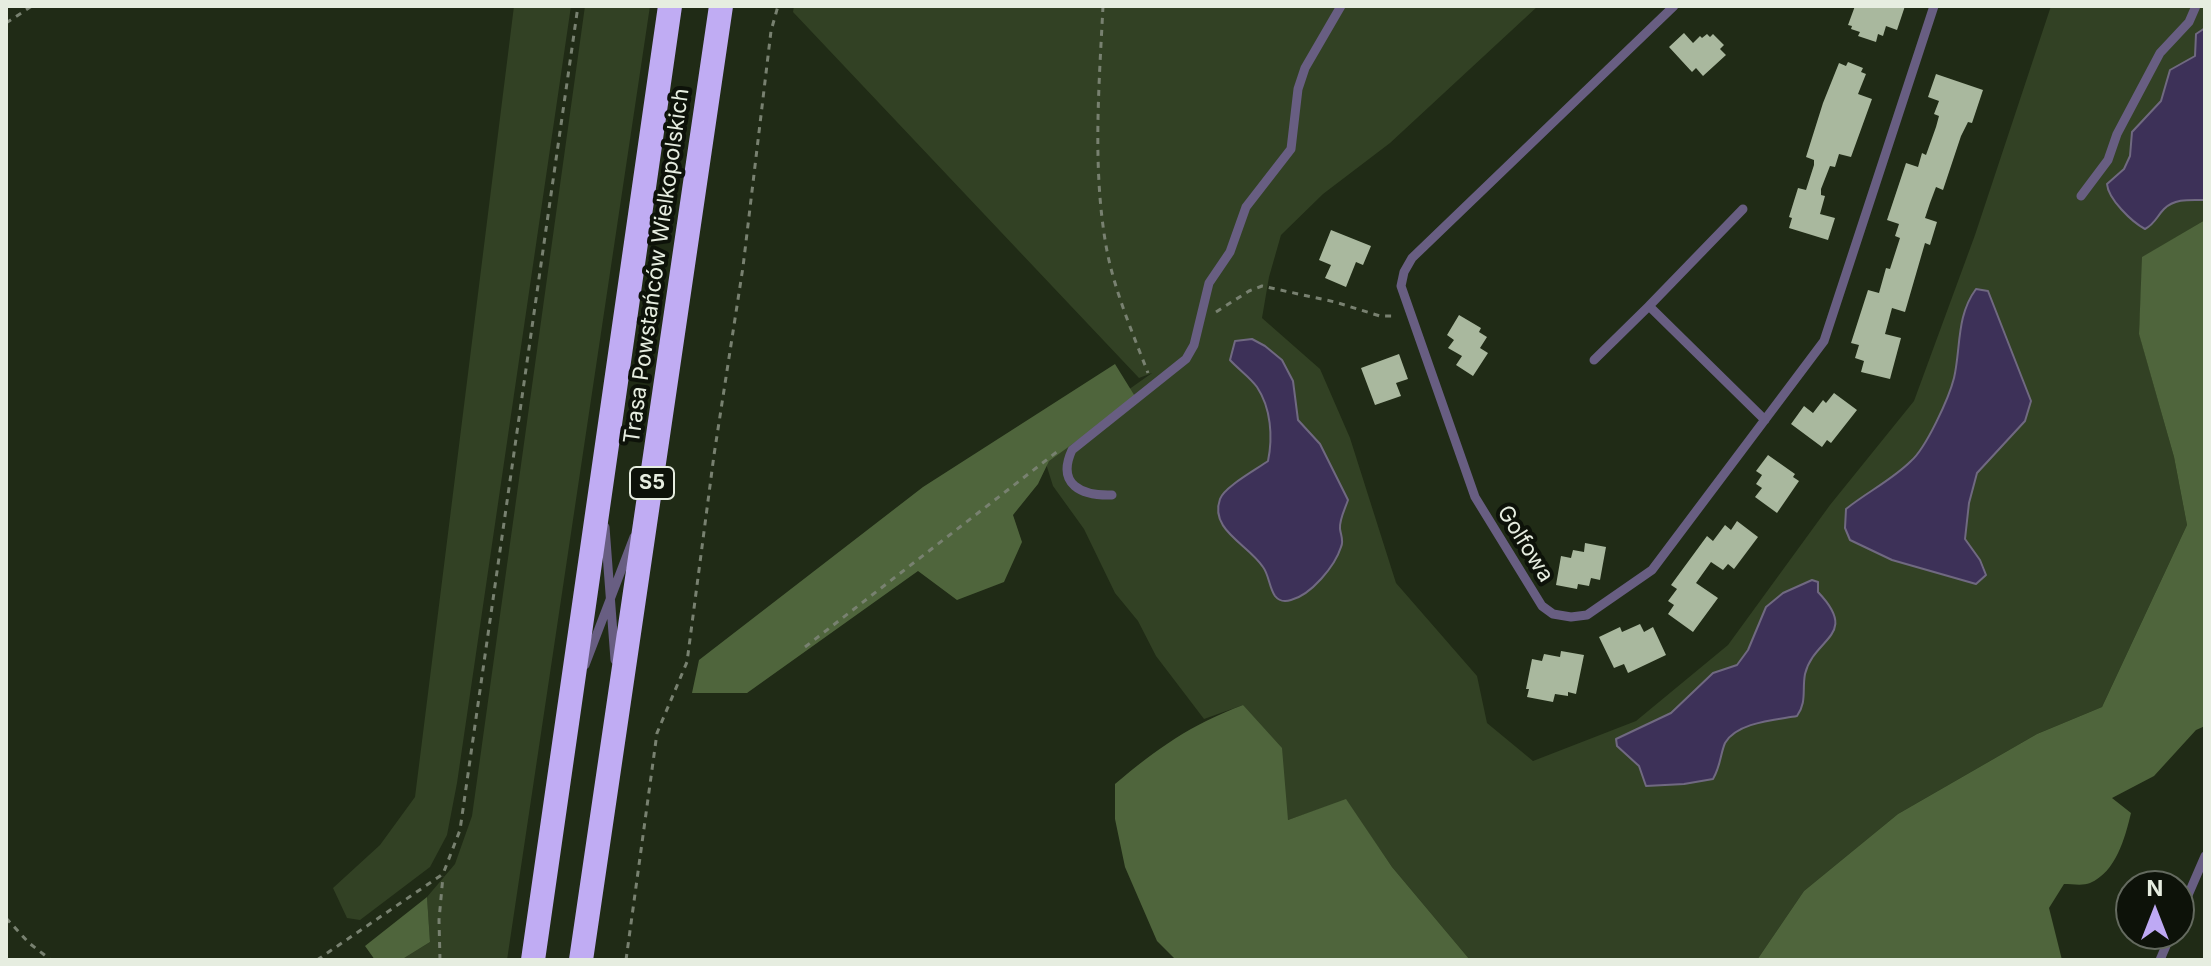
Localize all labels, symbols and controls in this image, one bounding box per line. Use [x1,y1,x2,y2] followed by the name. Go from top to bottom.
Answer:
[619,87,695,445] street label: Trasa Powstańców Wielkopolskich
[630,467,674,499] road number: S5
[1491,501,1559,587] street label: Golfowa
[2115,870,2195,950] north arrow
[2147,875,2163,901] text: N

